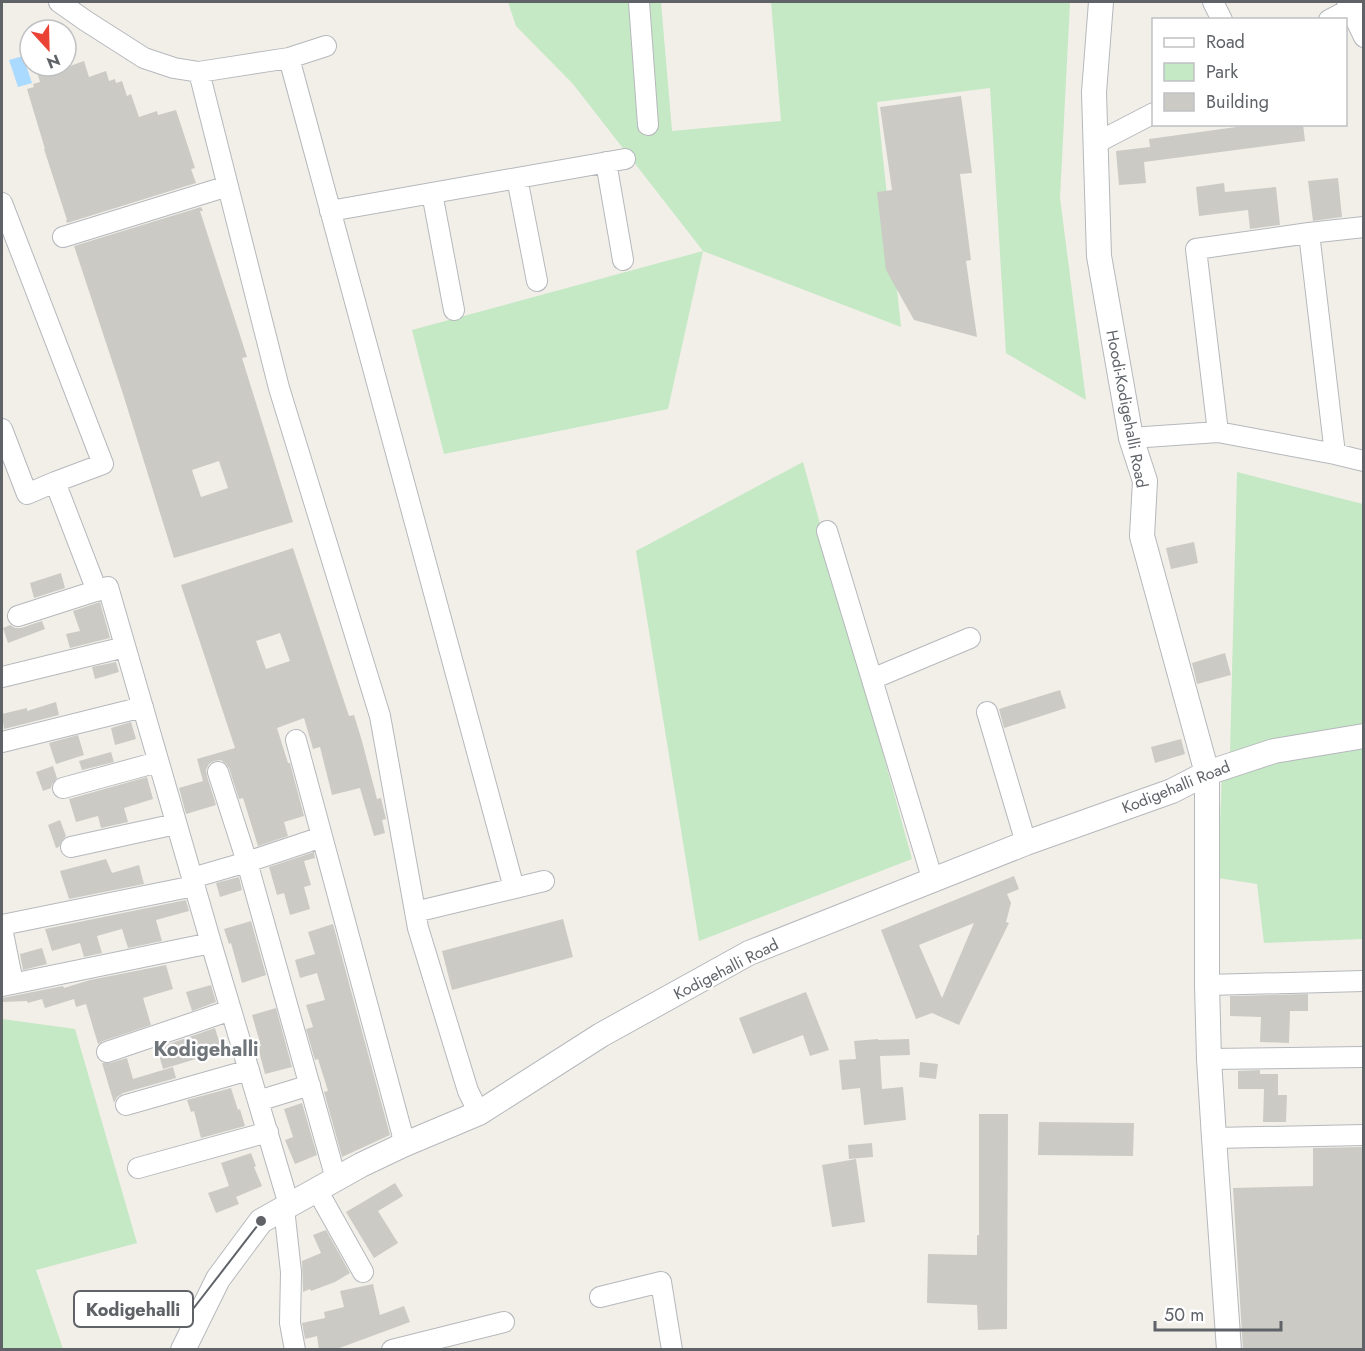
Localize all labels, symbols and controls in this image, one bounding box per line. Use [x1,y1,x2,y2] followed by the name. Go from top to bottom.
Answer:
[18,18,78,78] north arrow
[1152,18,1347,126] legend
[1206,29,1245,55] text: Road
[43,48,64,74] text: N
[1206,59,1238,85] text: Park
[1206,89,1269,115] text: Building
[1100,328,1154,490] street label: Hoodi-Kodigehalli Road
[1118,755,1234,819] street label: Kodigehalli Road
[670,933,782,1005] street label: Kodigehalli Road
[153,1035,259,1064] district label: Kodigehalli
[74,1291,193,1327] callout: Kodigehalli
[1155,1294,1281,1332] scale bar
[86,1297,180,1323] text: Kodigehalli
[1164,1302,1204,1328] text: 50 m

